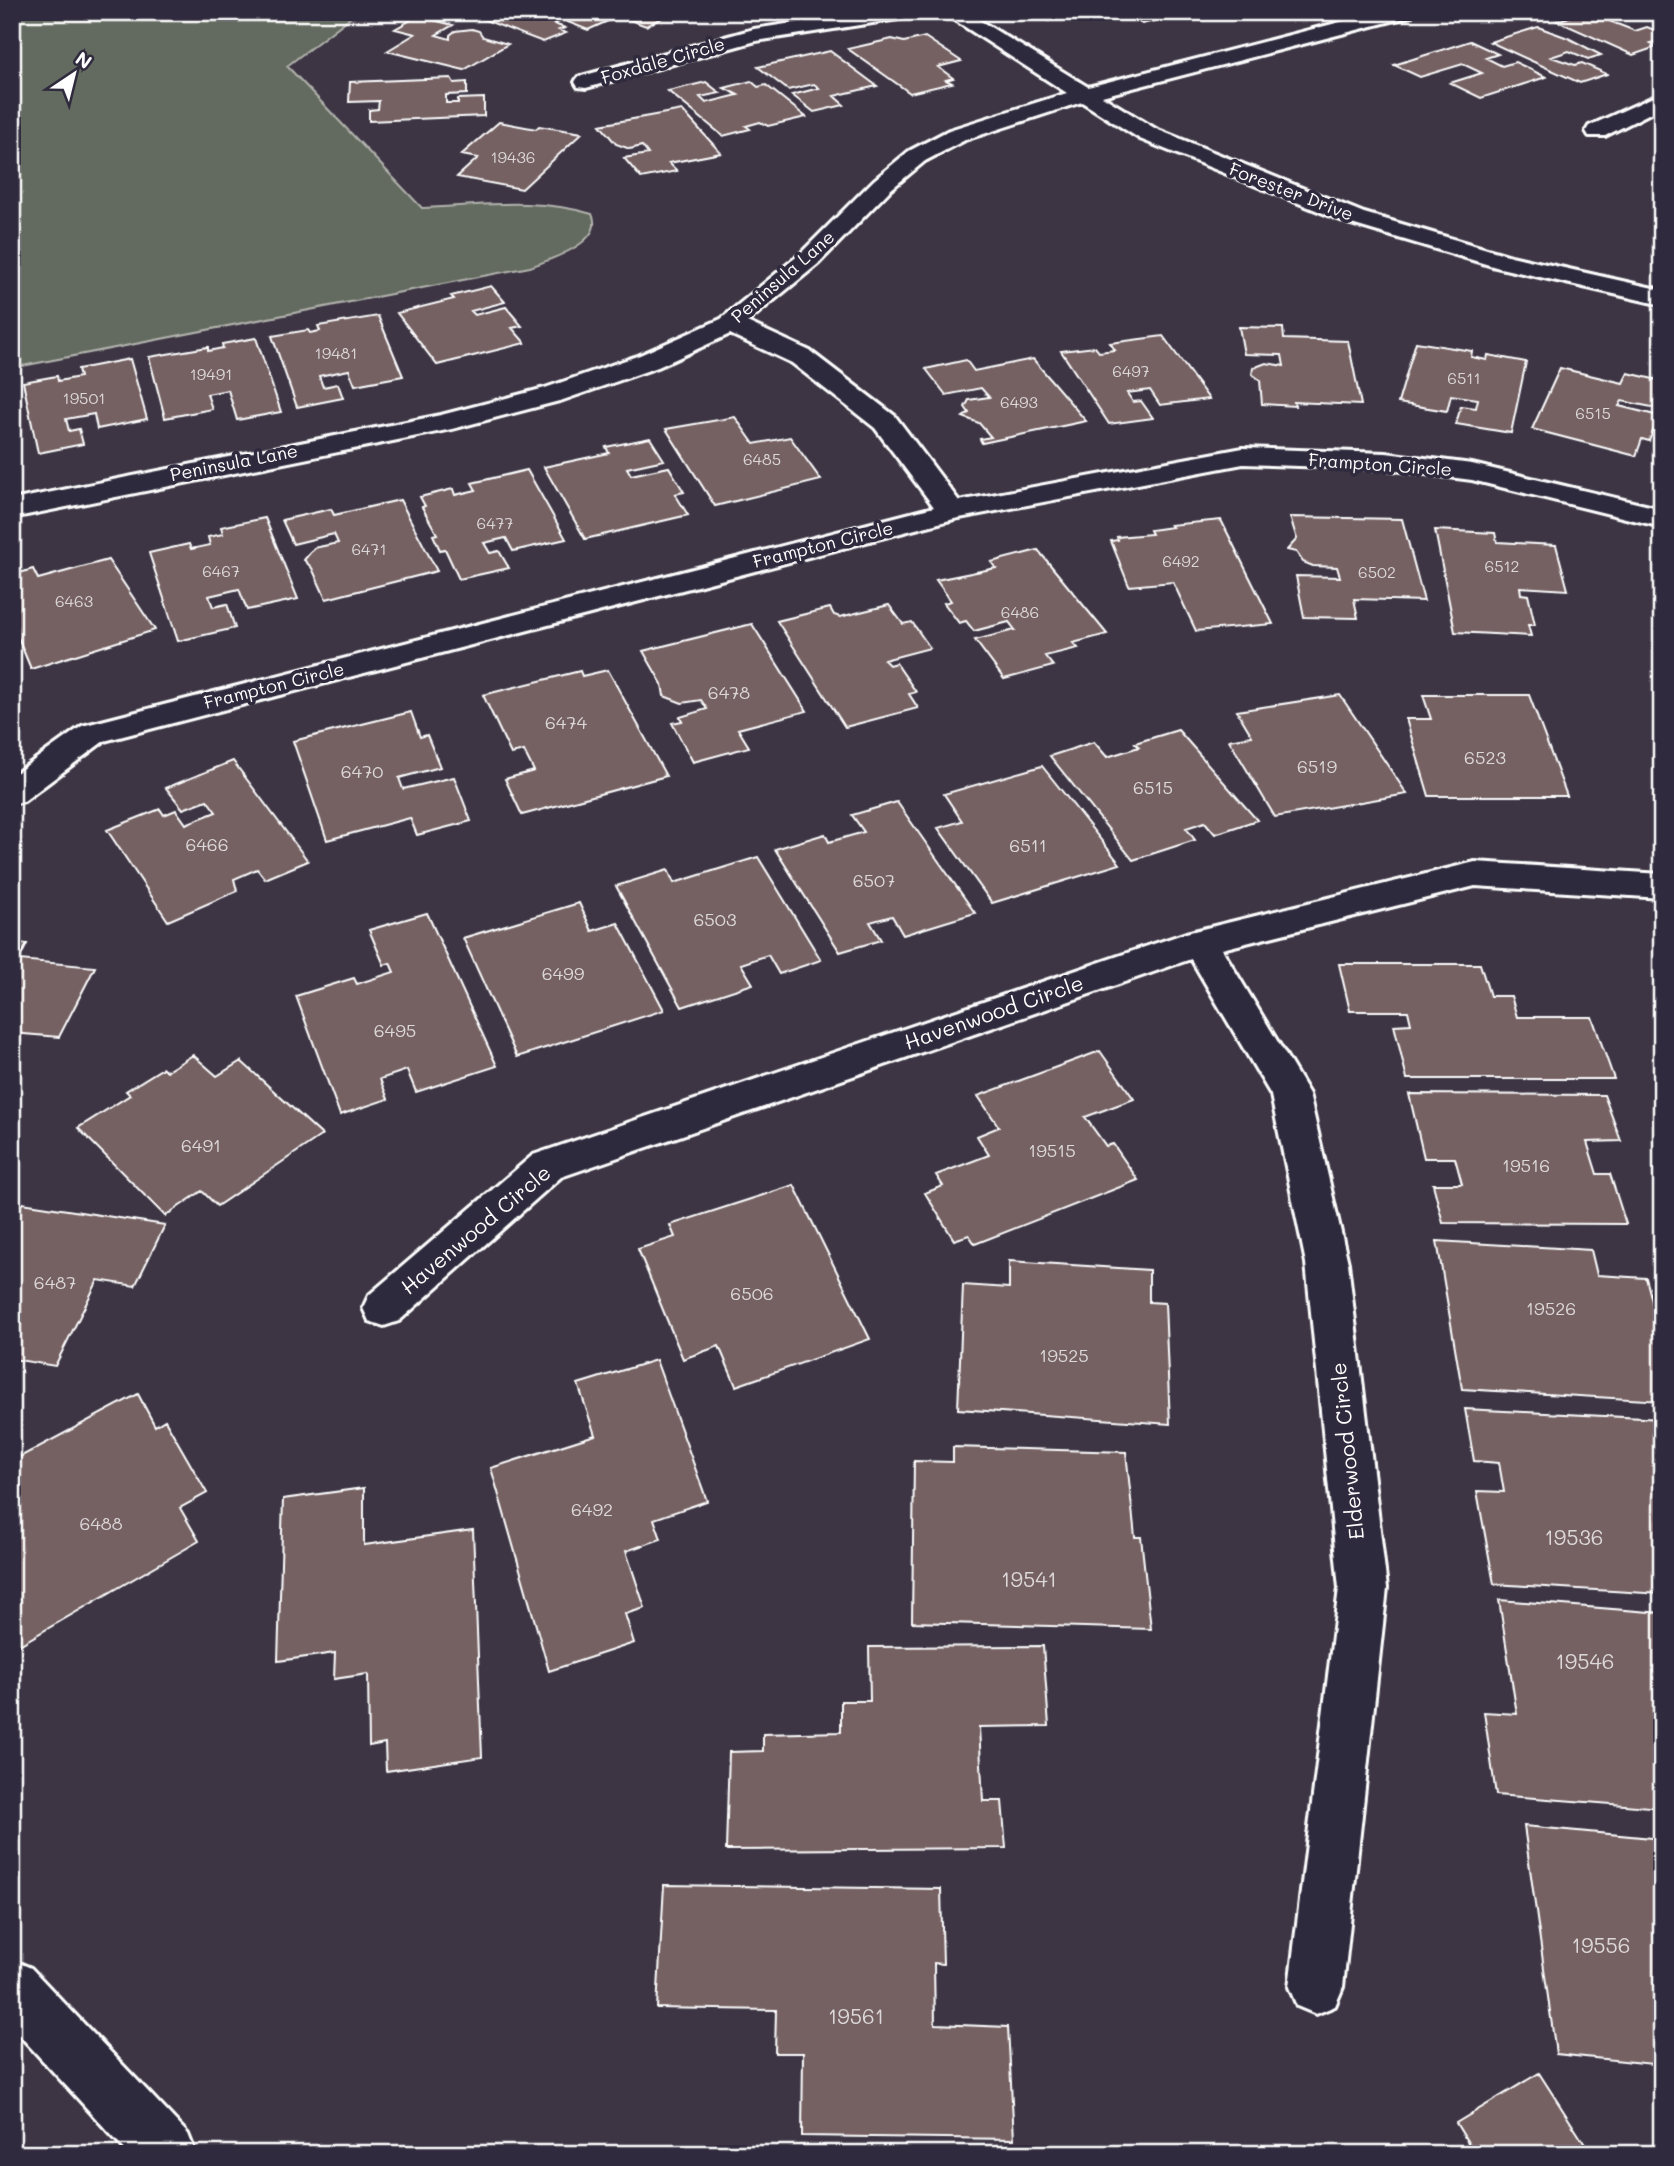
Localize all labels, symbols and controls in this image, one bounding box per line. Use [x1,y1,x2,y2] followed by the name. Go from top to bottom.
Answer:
[598,31,727,89] street label: Foxdale Circle
[38,38,108,108] north arrow
[71,45,97,74] text: N
[490,146,536,167] house number: 19436
[1226,156,1357,226] street label: Forester Drive
[726,225,839,328] street label: Peninsula Lane
[315,342,357,363] house number: 19481
[1112,360,1150,381] house number: 6497
[190,363,232,384] house number: 19491
[1447,367,1481,388] house number: 6511
[63,387,105,408] house number: 19501
[1000,391,1038,412] house number: 6493
[1575,402,1611,423] house number: 6515
[168,438,300,486] street label: Peninsula Lane
[1308,447,1453,481] street label: Frampton Circle
[743,448,781,469] house number: 6485
[477,512,514,533] house number: 6477
[750,515,895,573] street label: Frampton Circle
[351,538,387,559] house number: 6471
[1162,550,1200,571] house number: 6492
[1484,555,1520,576] house number: 6512
[202,560,240,581] house number: 6467
[1358,561,1396,582] house number: 6502
[55,590,93,611] house number: 6463
[1001,601,1039,622] house number: 6486
[201,656,346,714] street label: Frampton Circle
[708,680,750,704] house number: 6478
[545,710,587,734] house number: 6474
[1464,745,1506,769] house number: 6523
[1297,754,1337,778] house number: 6519
[341,759,383,783] house number: 6470
[1133,775,1173,799] house number: 6515
[185,832,229,856] house number: 6466
[1009,833,1047,857] house number: 6511
[853,868,895,892] house number: 6507
[693,907,737,931] house number: 6503
[542,961,585,985] house number: 6499
[900,968,1087,1055] street label: Havenwood Circle
[374,1018,416,1042] house number: 6495
[181,1133,221,1157] house number: 6491
[1028,1138,1076,1162] house number: 19515
[1502,1153,1550,1177] house number: 19516
[394,1158,556,1299] street label: Havenwood Circle
[34,1270,76,1294] house number: 6487
[730,1281,774,1305] house number: 6506
[1526,1296,1576,1320] house number: 19526
[1039,1343,1089,1367] house number: 19525
[1324,1361,1369,1541] street label: Elderwood Circle
[571,1497,613,1521] house number: 6492
[79,1511,123,1535] house number: 6488
[1544,1523,1604,1550] house number: 19536
[1001,1565,1057,1592] house number: 19541
[1555,1647,1615,1674] house number: 19546
[1572,1931,1630,1958] house number: 19556
[828,2002,884,2029] house number: 19561

